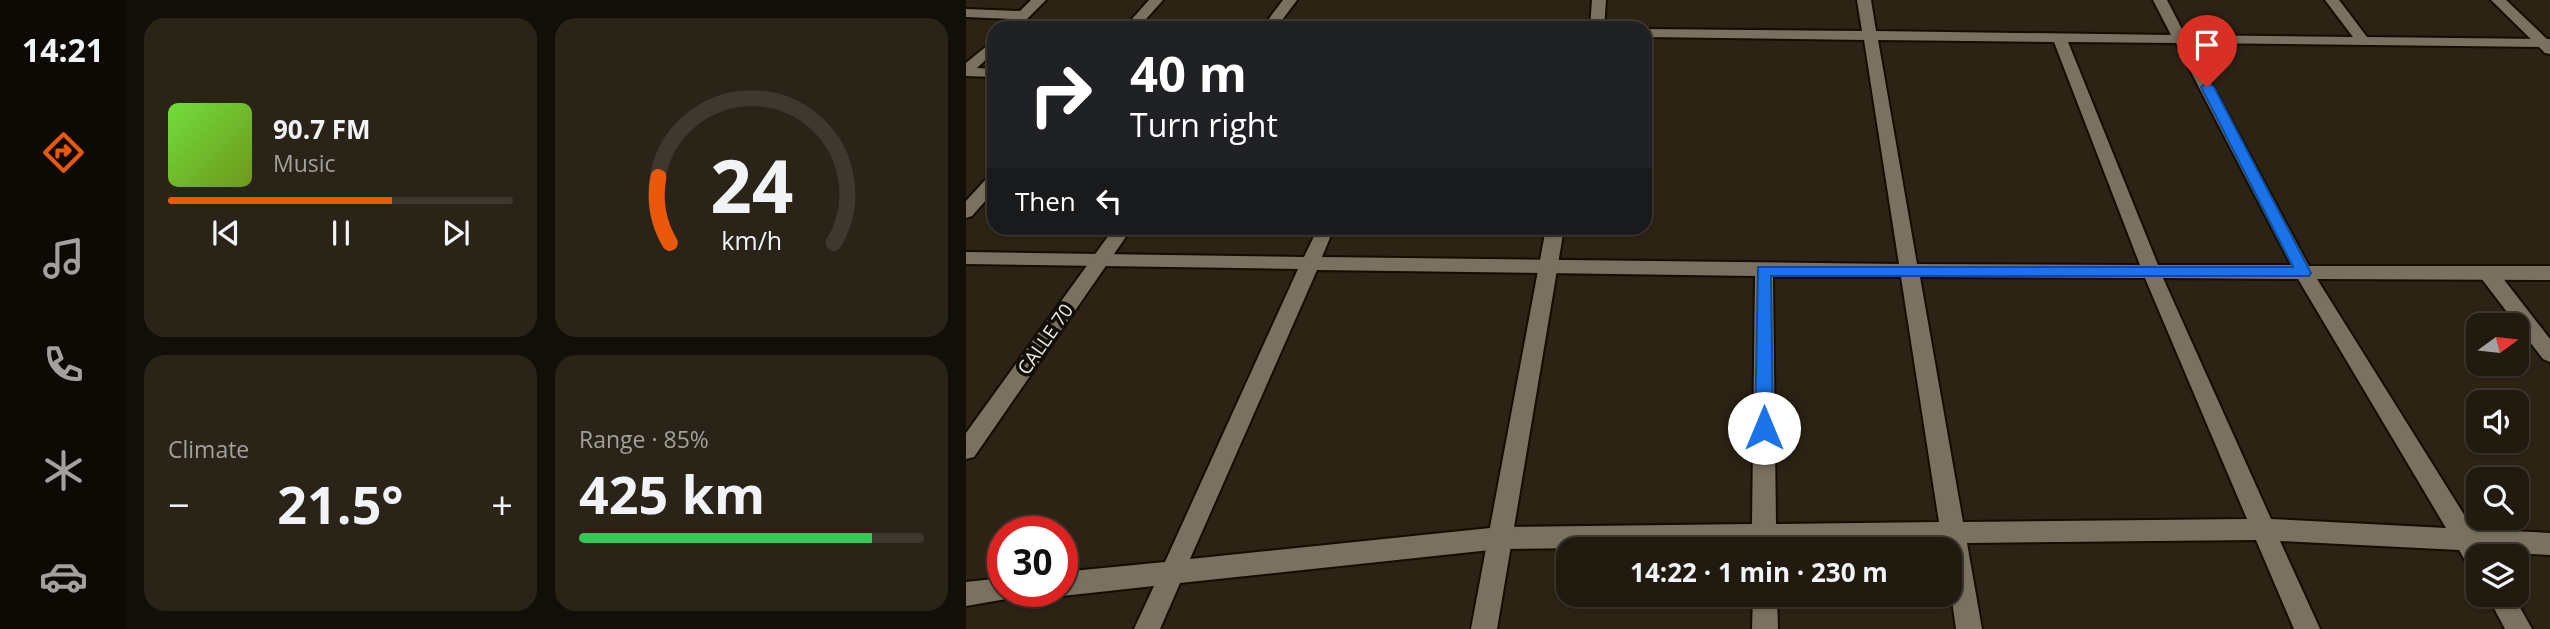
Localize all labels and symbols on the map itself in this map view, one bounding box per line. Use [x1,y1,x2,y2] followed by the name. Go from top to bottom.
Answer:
[2177,15,2237,87] pin
[1011,298,1079,380] street label: CALLE 70
[2466,313,2529,376] north arrow
[1727,391,1801,465] position arrow
[987,516,1078,607] speed limit sign: 30

